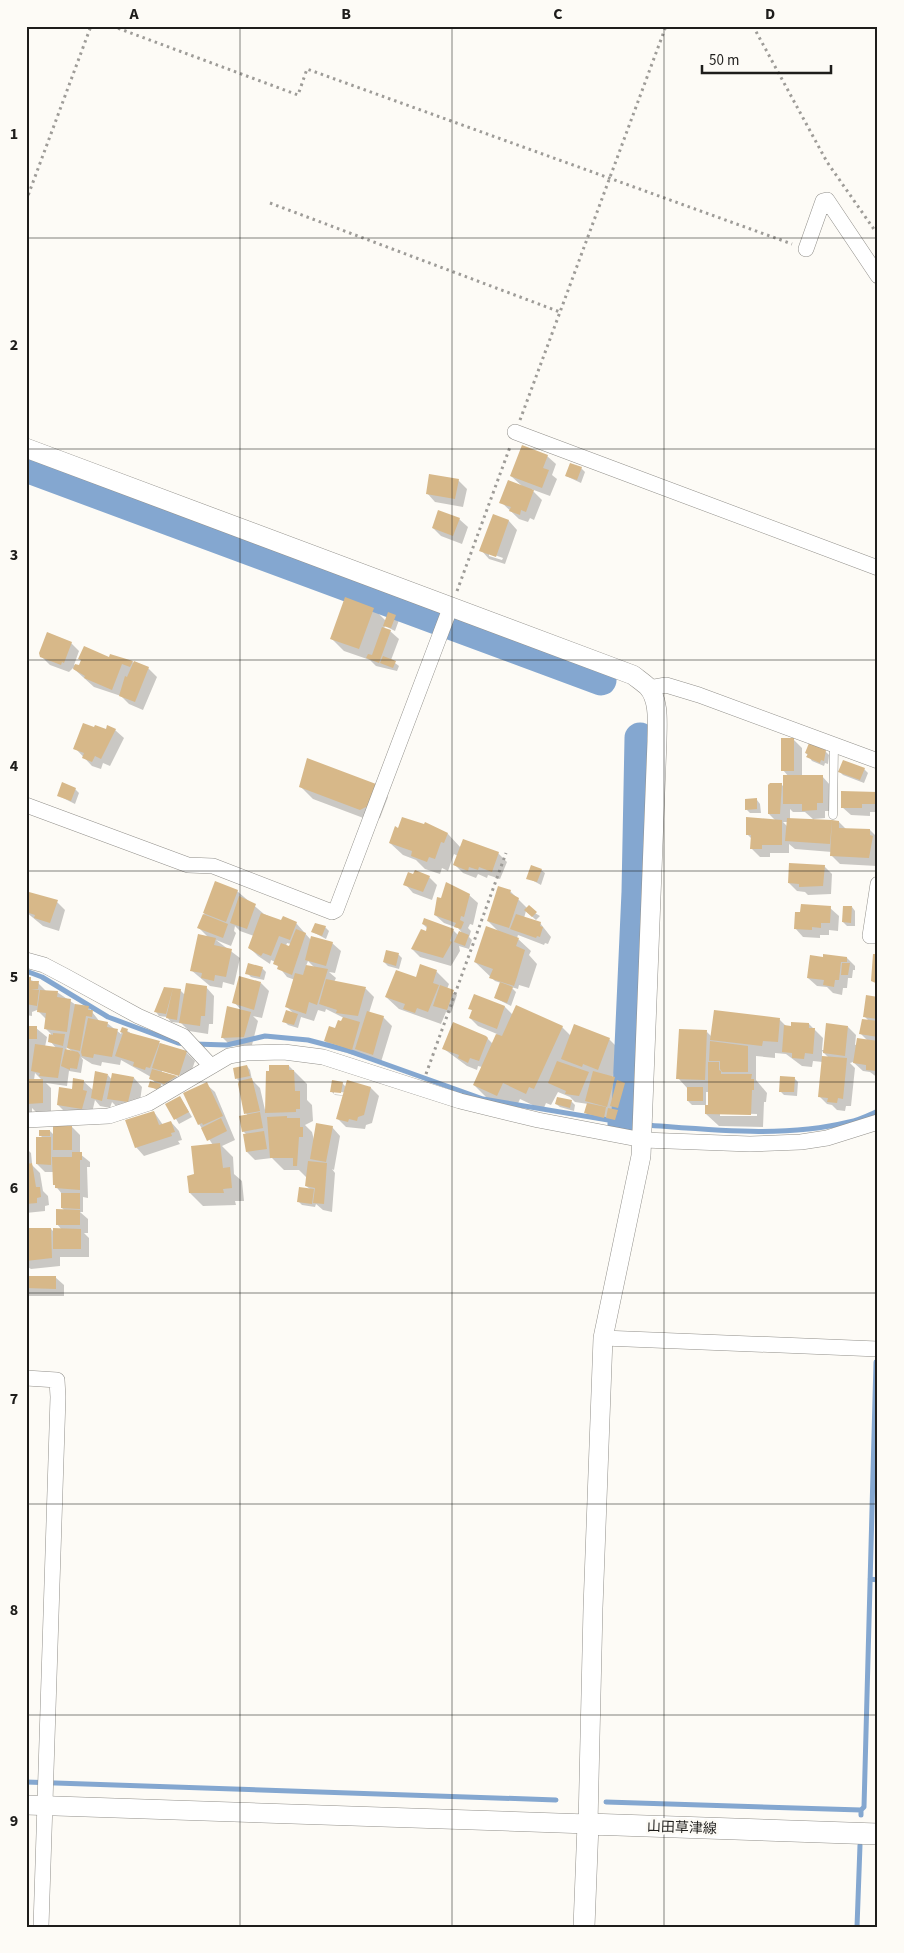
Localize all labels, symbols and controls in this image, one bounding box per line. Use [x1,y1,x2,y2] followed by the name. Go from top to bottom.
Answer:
[128,3,139,25] text: A
[341,3,351,25] text: B
[553,3,563,25] text: C
[765,3,775,25] text: D
[702,42,830,74] scale bar
[709,50,739,71] text: 50 m
[10,123,18,145] text: 1
[10,334,18,356] text: 2
[10,544,18,566] text: 3
[10,755,19,777] text: 4
[10,966,18,988] text: 5
[10,1177,18,1199] text: 6
[10,1388,18,1410] text: 7
[10,1599,18,1621] text: 8
[10,1810,18,1832] text: 9
[647,1817,717,1839] street label: 山田草津線

